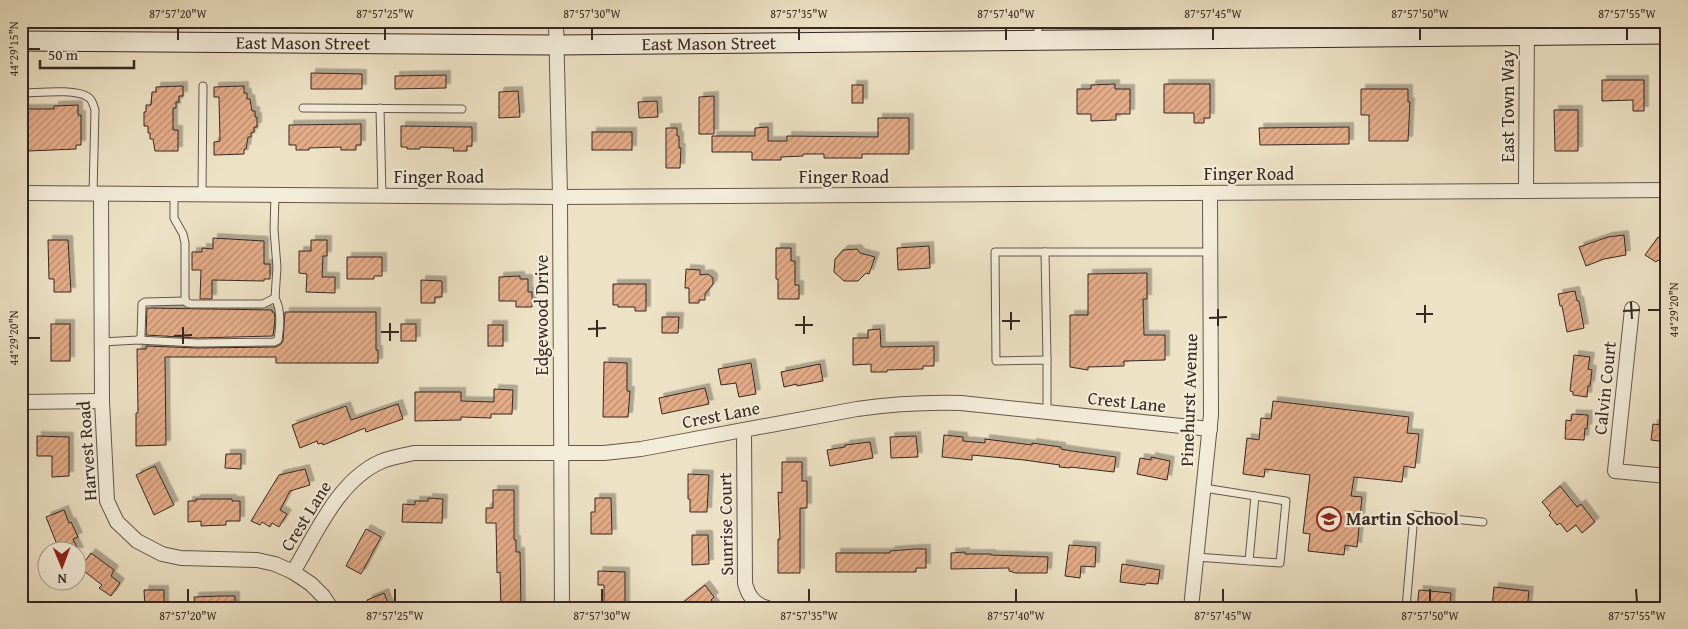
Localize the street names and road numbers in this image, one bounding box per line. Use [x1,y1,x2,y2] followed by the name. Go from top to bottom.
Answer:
[236,29,371,57] street label: East Mason Street
[642,29,777,57] street label: East Mason Street
[1494,50,1521,162] street label: East Town Way
[1204,160,1295,187] street label: Finger Road
[394,163,485,190] street label: Finger Road
[799,163,890,190] street label: Finger Road
[528,255,555,375] street label: Edgewood Drive
[1173,333,1204,467] street label: Pinehurst Avenue
[1586,339,1623,436] street label: Calvin Court
[1087,384,1168,419] street label: Crest Lane
[680,394,762,435] street label: Crest Lane
[70,400,103,502] street label: Harvest Road
[711,472,740,576] street label: Sunrise Court
[273,475,338,556] street label: Crest Lane

